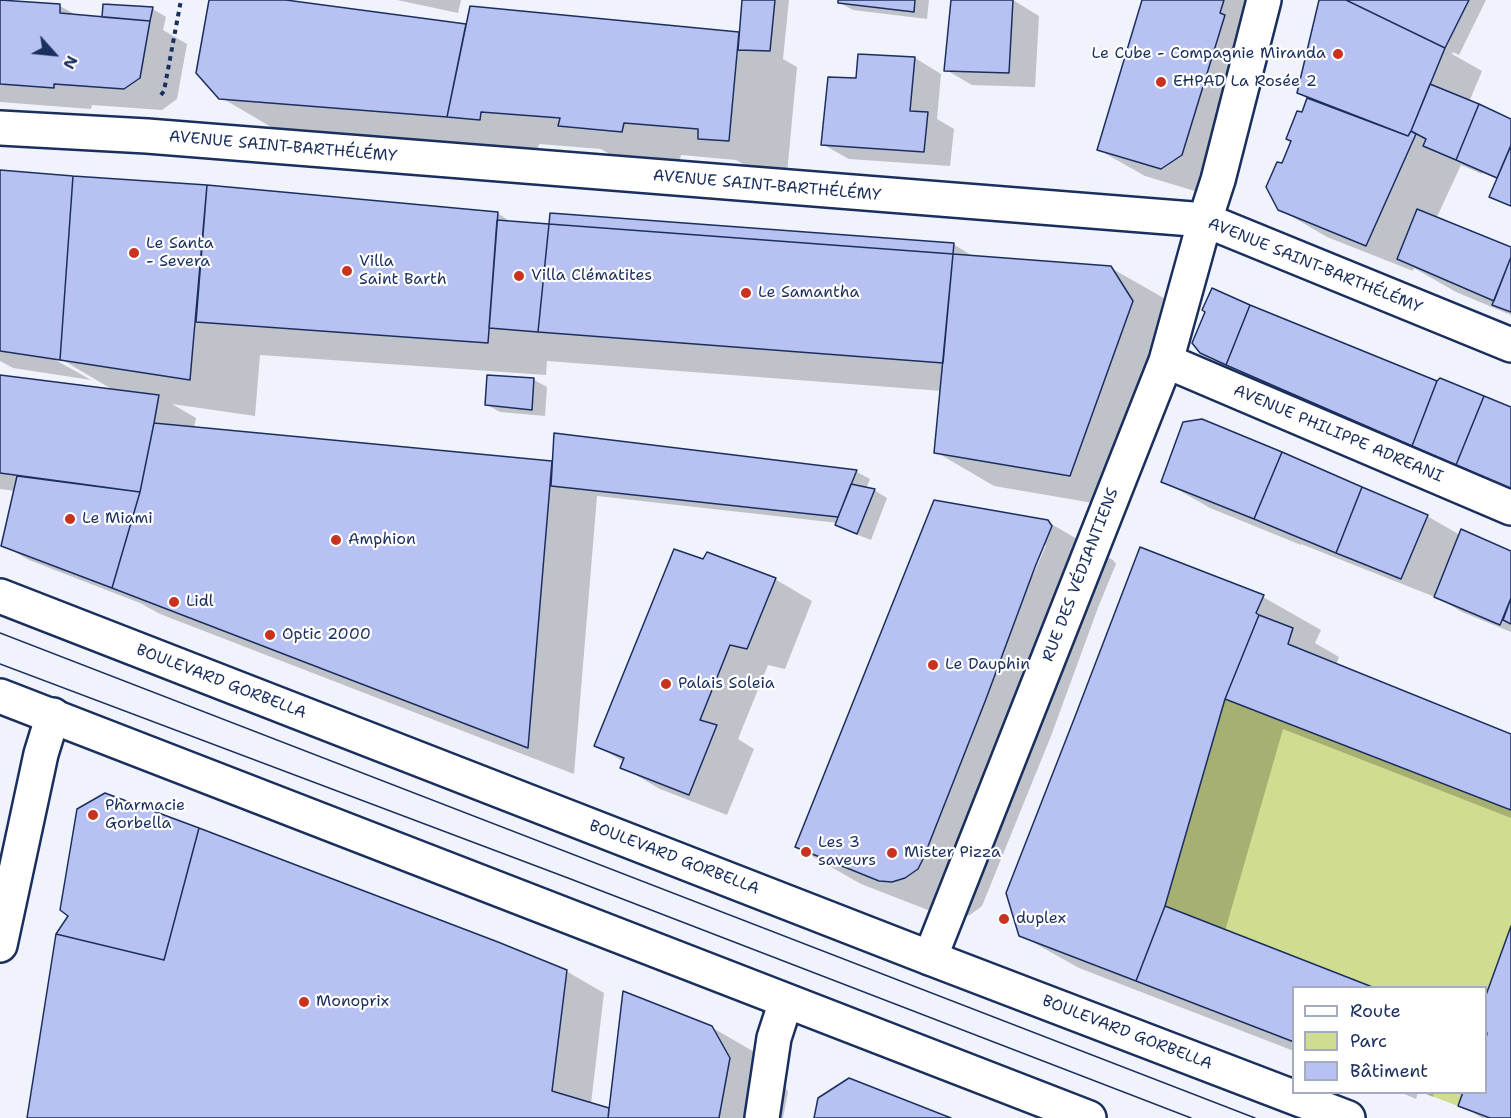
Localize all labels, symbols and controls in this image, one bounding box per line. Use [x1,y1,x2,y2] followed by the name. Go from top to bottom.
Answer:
[24,24,84,84] north arrow
[1092,44,1326,64] place label: Le Cube - Compagnie Miranda
[1331,47,1345,61] marker: Le Cube - Compagnie Miranda
[58,52,83,73] text: N
[1173,72,1317,92] place label: EHPAD La Rosée 2
[1154,75,1168,89] marker: EHPAD La Rosée 2
[168,127,398,167] street label: AVENUE SAINT-BARTHÉLÉMY
[652,166,882,206] street label: AVENUE SAINT-BARTHÉLÉMY
[1205,214,1425,318] street label: AVENUE SAINT-BARTHÉLÉMY
[146,234,214,272] place label: Le Santa - Severa
[127,246,141,260] marker: Le Santa - Severa
[359,252,447,290] place label: Villa Saint Barth
[340,264,354,278] marker: Villa Saint Barth
[531,266,652,286] place label: Villa Clématites
[512,269,526,283] marker: Villa Clématites
[758,283,859,303] place label: Le Samantha
[739,286,753,300] marker: Le Samantha
[1230,381,1446,487] street label: AVENUE PHILIPPE ADREANI
[1039,485,1123,665] street label: RUE DES VÉDIANTIENS
[82,509,153,529] place label: Le Miami
[63,512,77,526] marker: Le Miami
[348,530,416,550] place label: Amphion
[329,533,343,547] marker: Amphion
[186,592,214,612] place label: Lidl
[167,595,181,609] marker: Lidl
[282,625,371,645] place label: Optic 2000
[263,628,277,642] marker: Optic 2000
[133,641,309,723] street label: BOULEVARD GORBELLA
[945,655,1030,675] place label: Le Dauphin
[926,658,940,672] marker: Le Dauphin
[678,674,775,694] place label: Palais Soleia
[659,677,673,691] marker: Palais Soleia
[105,796,185,834] place label: Pharmacie Gorbella
[86,808,100,822] marker: Pharmacie Gorbella
[586,817,762,899] street label: BOULEVARD GORBELLA
[818,833,876,871] place label: Les 3 saveurs
[904,843,1001,863] place label: Mister Pizza
[799,845,813,859] marker: Les 3 saveurs
[885,846,899,860] marker: Mister Pizza
[1016,909,1066,929] place label: duplex
[997,912,1011,926] marker: duplex
[1292,986,1487,1094] legend
[316,992,389,1012] place label: Monoprix
[1039,992,1215,1074] street label: BOULEVARD GORBELLA
[297,995,311,1009] marker: Monoprix
[1350,999,1401,1023] text: Route
[1350,1029,1387,1053] text: Parc
[1350,1059,1428,1083] text: Bâtiment

